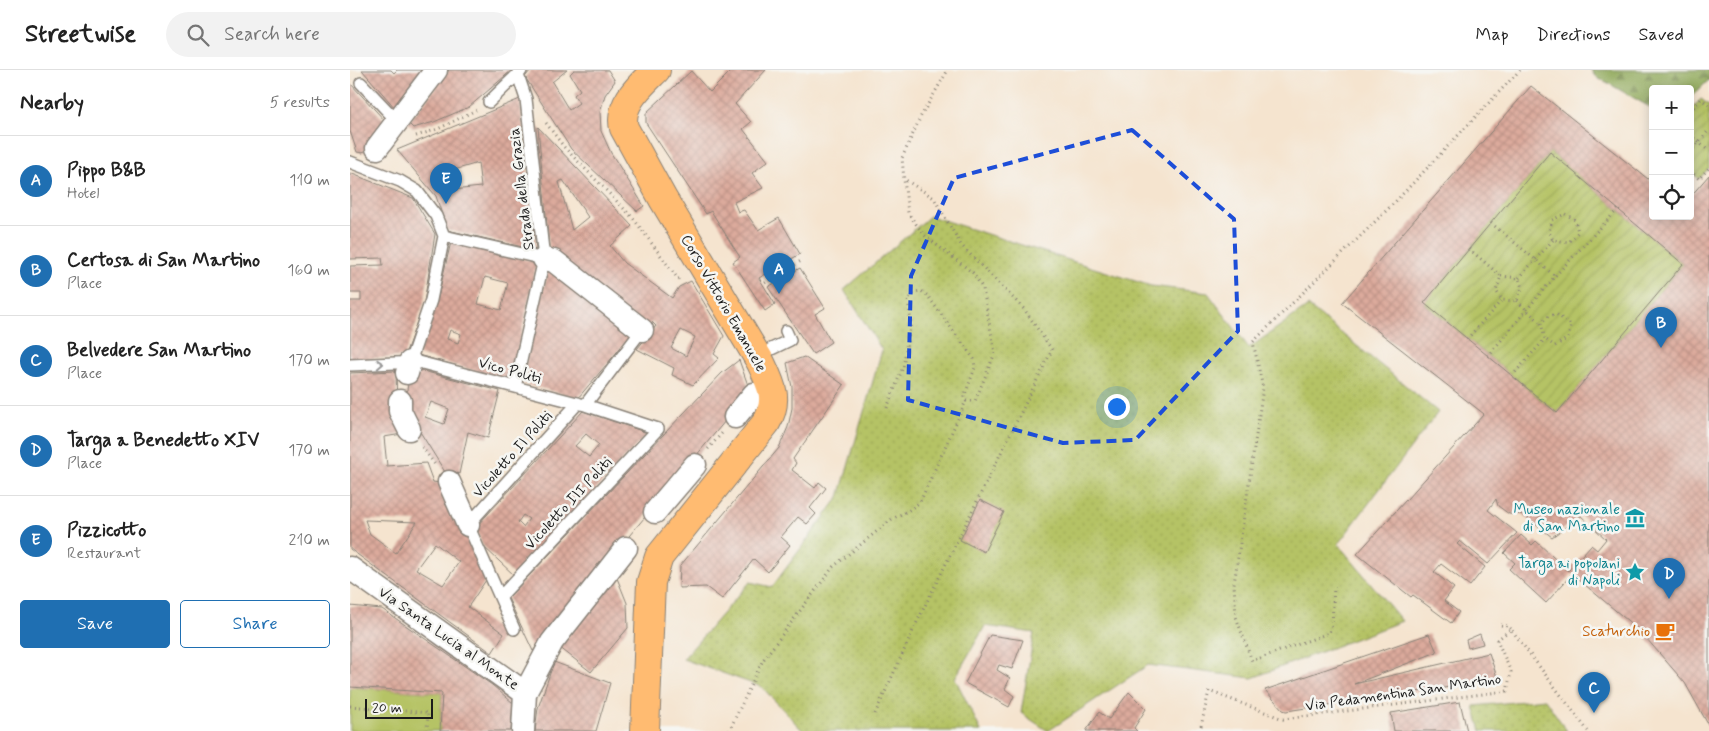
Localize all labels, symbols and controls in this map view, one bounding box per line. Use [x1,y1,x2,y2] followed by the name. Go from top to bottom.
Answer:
[166,12,516,57] search box
[25,19,136,50] text: Streetwise
[184,21,212,49] icon: search
[224,22,320,47] text: Search here
[1476,23,1509,47] text: Map
[1537,23,1611,47] text: Directions
[1639,23,1684,47] text: Saved
[1649,85,1694,220] map controls
[1649,85,1694,130] button: +
[20,89,84,117] text: Nearby
[270,92,330,113] text: 5 results
[505,126,539,251] street label: Strada della Grazia
[1649,130,1694,175] button: −
[67,158,146,183] text: Pippo B&B
[430,163,462,204] pin: E
[31,170,41,191] text: A
[289,170,330,191] text: 110 m
[1649,175,1694,220] button: locate
[67,183,100,204] text: Hotel
[676,231,771,376] street label: Corso Vittorio Emanuele
[67,248,260,273] text: Certosa di San Martino
[763,253,795,294] pin: A
[31,260,41,281] text: B
[287,260,330,281] text: 160 m
[67,273,102,294] text: Place
[1645,307,1677,348] pin: B
[67,338,251,363] text: Belvedere San Martino
[30,350,42,371] text: C
[288,350,330,371] text: 170 m
[476,353,544,389] street label: Vico Politi
[376,358,384,369] one-way arrow
[67,363,102,384] text: Place
[1104,394,1130,420] your location
[468,407,557,502] street label: Vicoletto II Politi
[67,428,259,453] text: Targa a Benedetto XIV
[30,440,42,461] text: D
[288,440,330,461] text: 170 m
[67,453,102,474] text: Place
[521,453,617,554] street label: Vicoletto III Politi
[1513,500,1620,537] place label: Museo nazionale di San Martino
[1624,507,1646,529] museum icon: Museo nazionale di San Martino
[67,518,146,543] text: Pizzicotto
[31,530,41,551] text: E
[289,530,330,551] text: 210 m
[67,543,141,564] text: Restaurant
[1518,554,1620,591] place label: Targa ai popolani di Napoli
[1653,558,1685,599] pin: D
[1624,561,1646,583] place icon: Targa ai popolani di Napoli
[374,583,523,695] street label: Via Santa Lucia al Monte
[20,600,170,648] button: Save
[180,600,330,648] button: Share
[1654,620,1676,642] cafe icon: Scaturchio
[1582,622,1650,642] place label: Scaturchio
[1304,669,1502,717] street label: Via Pedamentina San Martino
[1578,672,1610,713] pin: C
[365,696,432,719] scale bar
[372,699,402,717] text: 20 m

